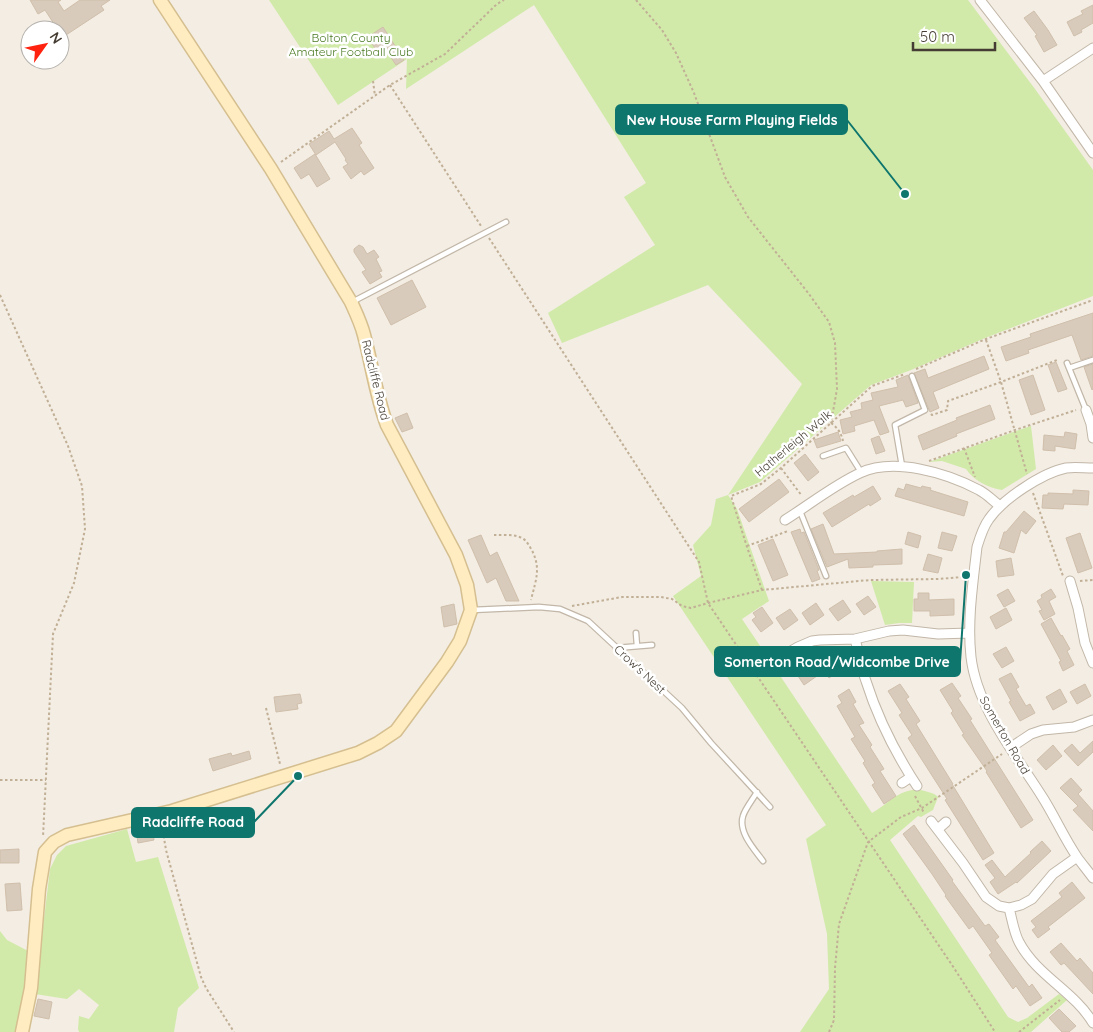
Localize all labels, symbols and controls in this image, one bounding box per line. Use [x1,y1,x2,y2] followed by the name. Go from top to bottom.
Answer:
[20,20,70,70] north arrow
[913,20,996,52] scale bar
[920,27,955,46] text: 50 m
[46,29,66,47] text: N
[289,30,413,59] park label: Bolton County Amateur Football Club
[616,105,847,134] callout: New House Farm Playing Fields
[627,111,838,129] text: New House Farm Playing Fields
[359,338,393,422] street label: Radcliffe Road
[752,406,834,480] street label: Hatherleigh Walk
[611,641,669,697] street label: Crow's Nest
[715,647,960,676] callout: Somerton Road/Widcombe Drive
[724,653,950,671] text: Somerton Road/Widcombe Drive
[977,693,1033,777] street label: Somerton Road
[132,808,254,837] callout: Radcliffe Road
[142,813,244,831] text: Radcliffe Road

